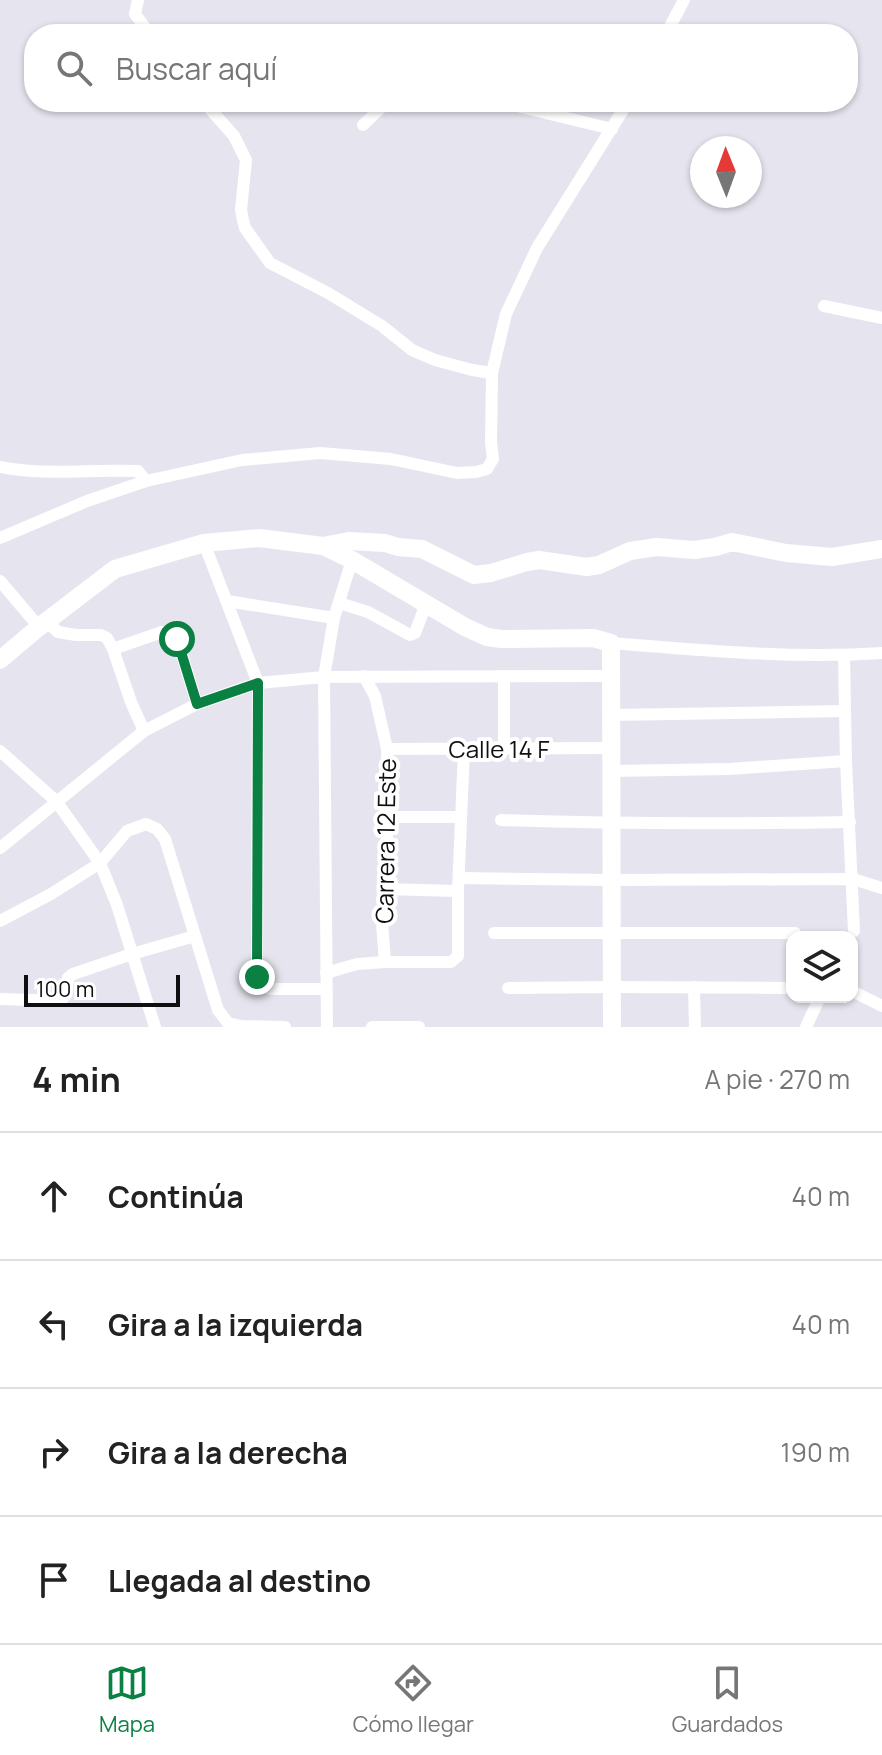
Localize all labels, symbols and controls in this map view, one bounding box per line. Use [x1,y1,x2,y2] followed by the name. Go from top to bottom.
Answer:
[24,24,858,112] search box
[52,46,96,90] icon: search
[116,48,277,89] text: Buscar aquí
[690,136,762,208] north arrow
[159,621,195,657] route start
[449,732,549,765] street label: Calle 14 F
[367,758,403,924] street label: Carrera 12 Este
[786,931,858,1003] map controls
[786,931,858,1003] button: layers
[239,959,275,995] route end
[24,971,180,1007] scale bar
[36,974,94,1004] text: 100 m
[32,1056,121,1102] text: 4 min
[704,1061,850,1097] text: A pie · 270 m
[32,1174,76,1218] icon: ahead
[108,1176,244,1217] text: Continúa
[792,1178,850,1214] text: 40 m
[32,1302,76,1346] icon: left
[108,1304,363,1345] text: Gira a la izquierda
[792,1306,850,1342] text: 40 m
[32,1430,76,1474] icon: right
[108,1432,348,1473] text: Gira a la derecha
[781,1434,850,1470] text: 190 m
[32,1558,76,1602] icon: arrive
[108,1560,371,1601] text: Llegada al destino
[99,1661,155,1739] tab: Mapa
[353,1661,474,1739] tab: Cómo llegar
[672,1661,783,1739] tab: Guardados

